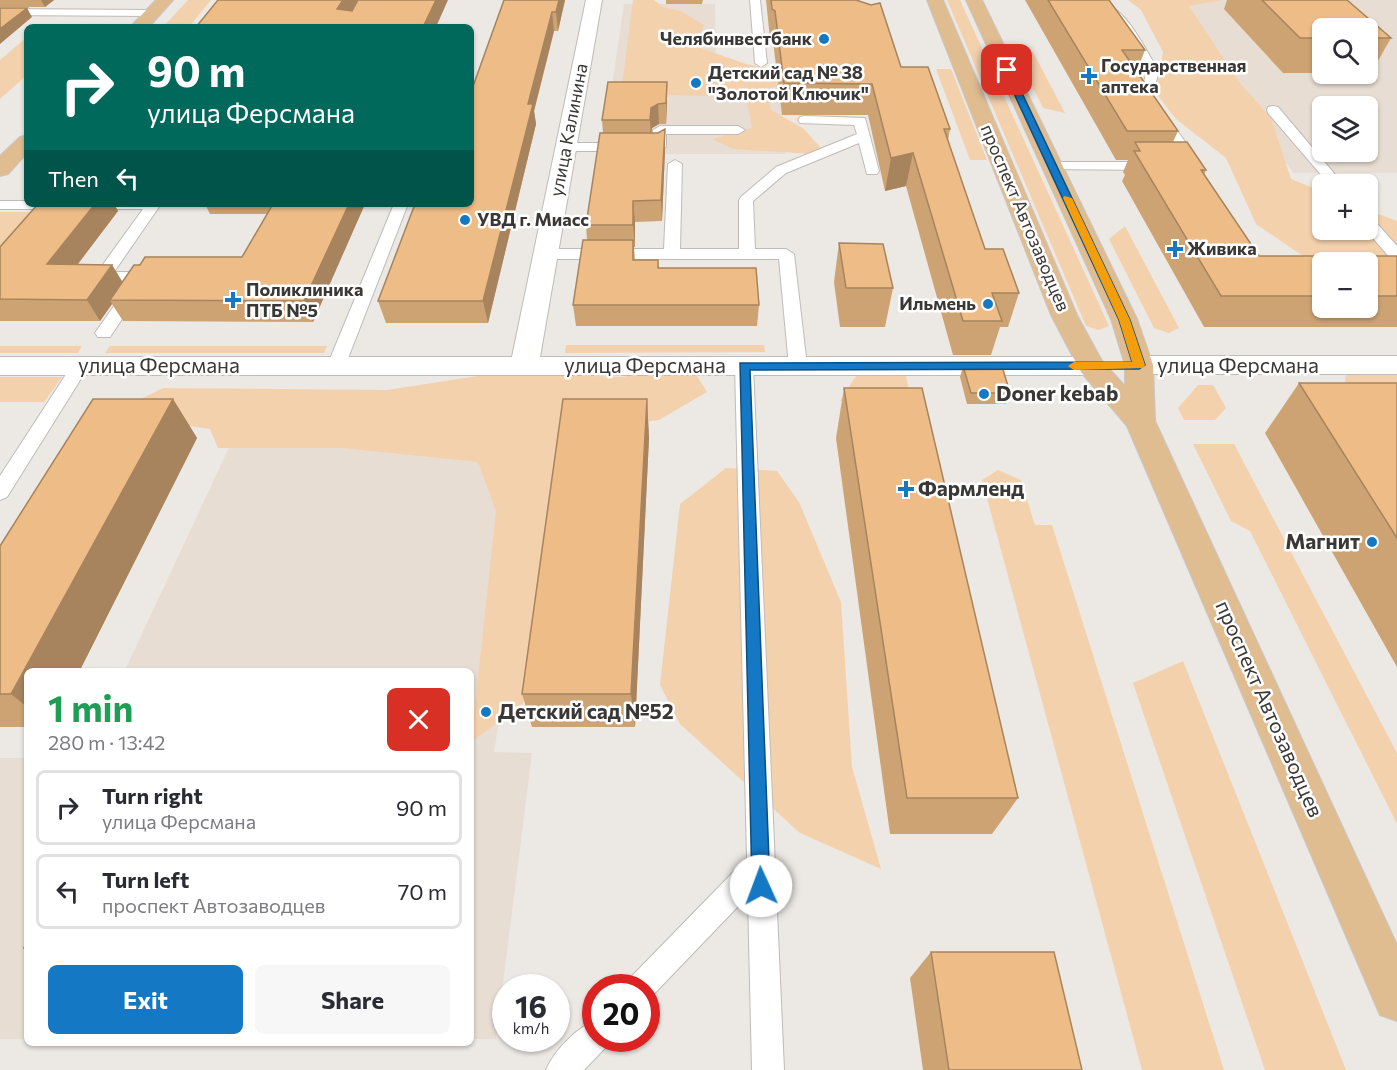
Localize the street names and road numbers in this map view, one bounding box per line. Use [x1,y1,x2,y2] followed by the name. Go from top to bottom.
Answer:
[544,61,592,198] street label: улица Калинина
[977,121,1075,314] street label: проспект Автозаводцев
[78,352,240,377] street label: улица Ферсмана
[564,352,726,377] street label: улица Ферсмана
[1157,352,1319,377] street label: улица Ферсмана
[1211,596,1329,821] street label: проспект Автозаводцев

